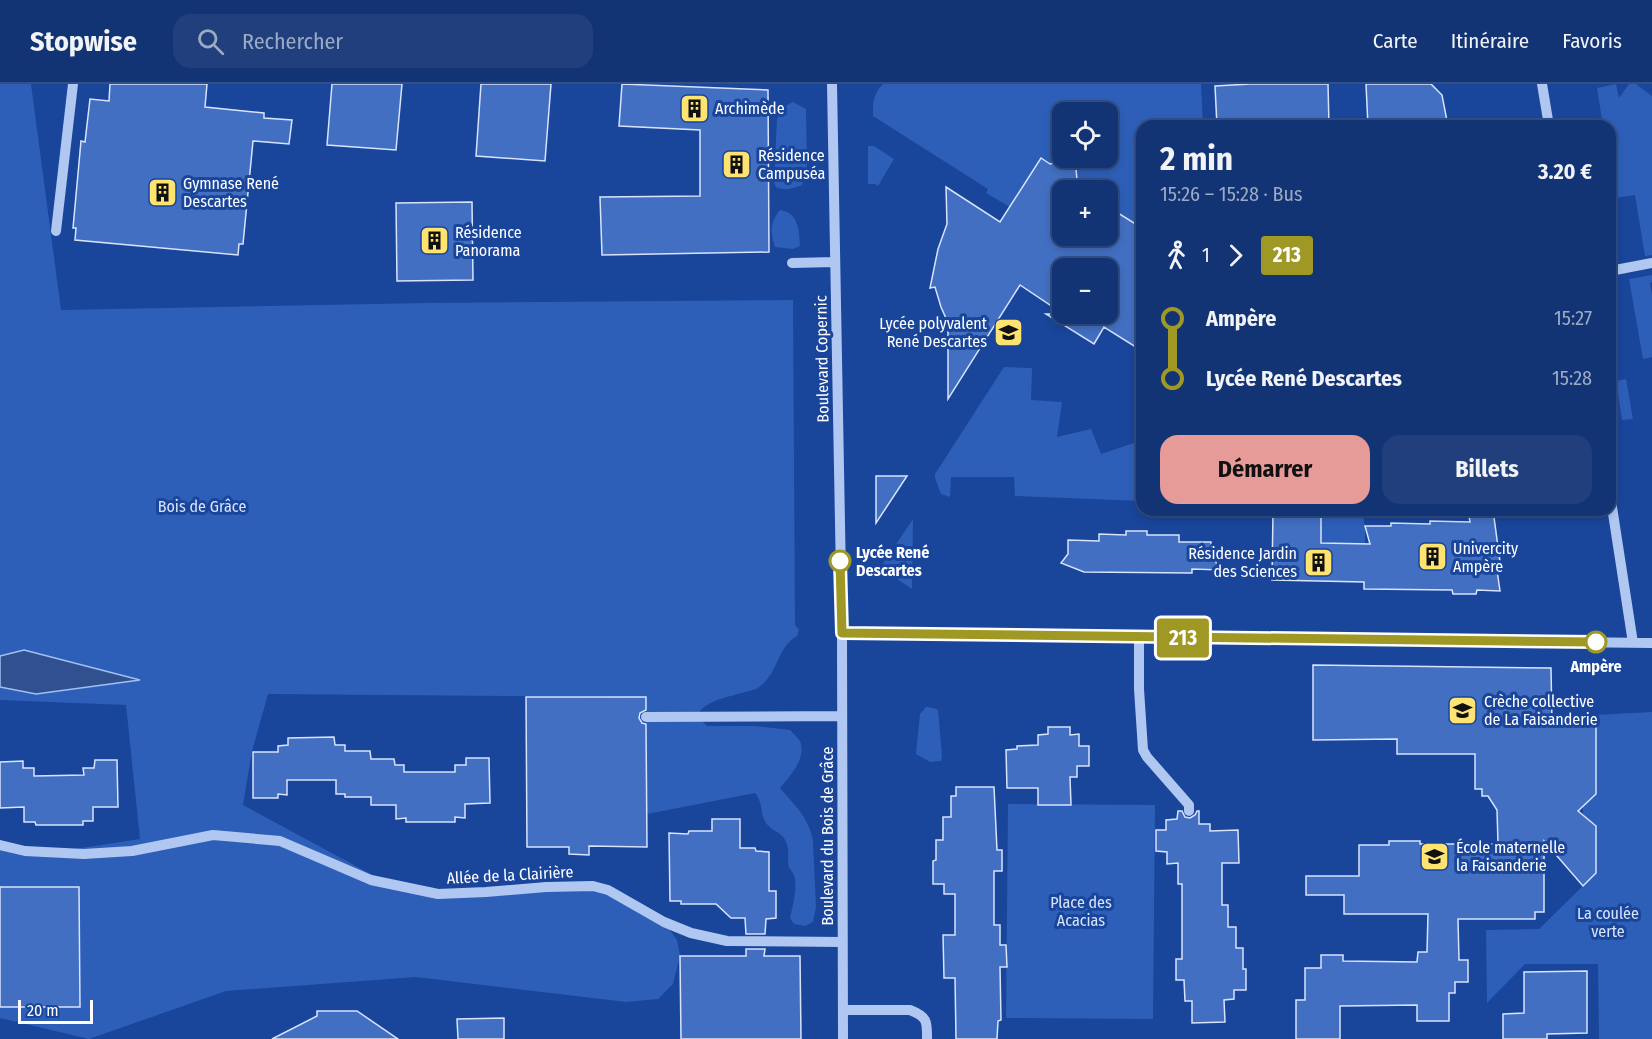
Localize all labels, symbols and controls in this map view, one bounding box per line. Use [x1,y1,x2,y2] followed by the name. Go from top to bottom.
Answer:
[173,14,593,68] search box
[30,25,137,58] text: Stopwise
[194,25,227,58] icon: search
[242,28,343,55] text: Rechercher
[1373,28,1418,54] text: Carte
[1451,28,1529,54] text: Itinéraire
[1562,28,1622,54] text: Favoris
[678,92,710,124] building icon: Archimède
[715,99,785,118] place label: Archimède
[1052,102,1118,324] map controls
[1052,102,1118,168] button: locate
[1160,139,1233,179] text: 2 min
[758,146,826,183] place label: Résidence Campuséa
[721,148,753,180] building icon: Résidence Campuséa
[1538,158,1592,185] text: 3.20 €
[183,174,279,211] place label: Gymnase René Descartes
[146,176,178,208] building icon: Gymnase René Descartes
[1052,180,1118,246] button: +
[1160,182,1302,206] text: 15:26 – 15:28 · Bus
[455,223,522,260] place label: Résidence Panorama
[418,225,450,257] building icon: Résidence Panorama
[1160,239,1193,272] icon: walk
[1219,239,1252,272] icon: forward
[1273,242,1301,268] text: 213
[1202,243,1210,267] text: 1
[1052,258,1118,324] button: −
[811,295,833,423] street label: Boulevard Copernic
[1206,305,1276,332] text: Ampère
[1554,306,1592,330] text: 15:27
[879,314,988,351] place label: Lycée polyvalent René Descartes
[992,316,1024,348] school or university icon: Lycée polyvalent René Descartes
[1206,365,1402,392] text: Lycée René Descartes
[1552,366,1592,390] text: 15:28
[1160,435,1370,504] button: Démarrer
[1382,435,1592,504] button: Billets
[158,497,246,516] park label: Bois de Grâce
[1453,539,1519,576] place label: Univercity Ampère
[1416,541,1448,573] building icon: Univercity Ampère
[856,543,929,580] place label: Lycée René Descartes
[1188,544,1297,581] place label: Résidence Jardin des Sciences
[1302,546,1334,578] building icon: Résidence Jardin des Sciences
[829,550,851,572] marker: Lycée René Descartes
[1148,618,1218,658] line badge: 213
[1169,625,1197,651] text: 213
[1585,631,1607,653] marker: Ampère
[1569,657,1622,676] place label: Ampère
[1484,692,1598,729] place label: Crèche collective de La Faisanderie
[1447,694,1479,726] school or university icon: Crèche collective de La Faisanderie
[818,746,837,926] street label: Boulevard du Bois de Grâce
[1456,838,1565,875] place label: École maternelle la Faisanderie
[1419,840,1451,872] school or university icon: École maternelle la Faisanderie
[446,862,574,888] street label: Allée de la Clairière
[1050,893,1112,930] park label: Place des Acacias
[1577,904,1639,941] park label: La coulée verte
[18,997,93,1024] scale bar
[27,1001,58,1020] text: 20 m

